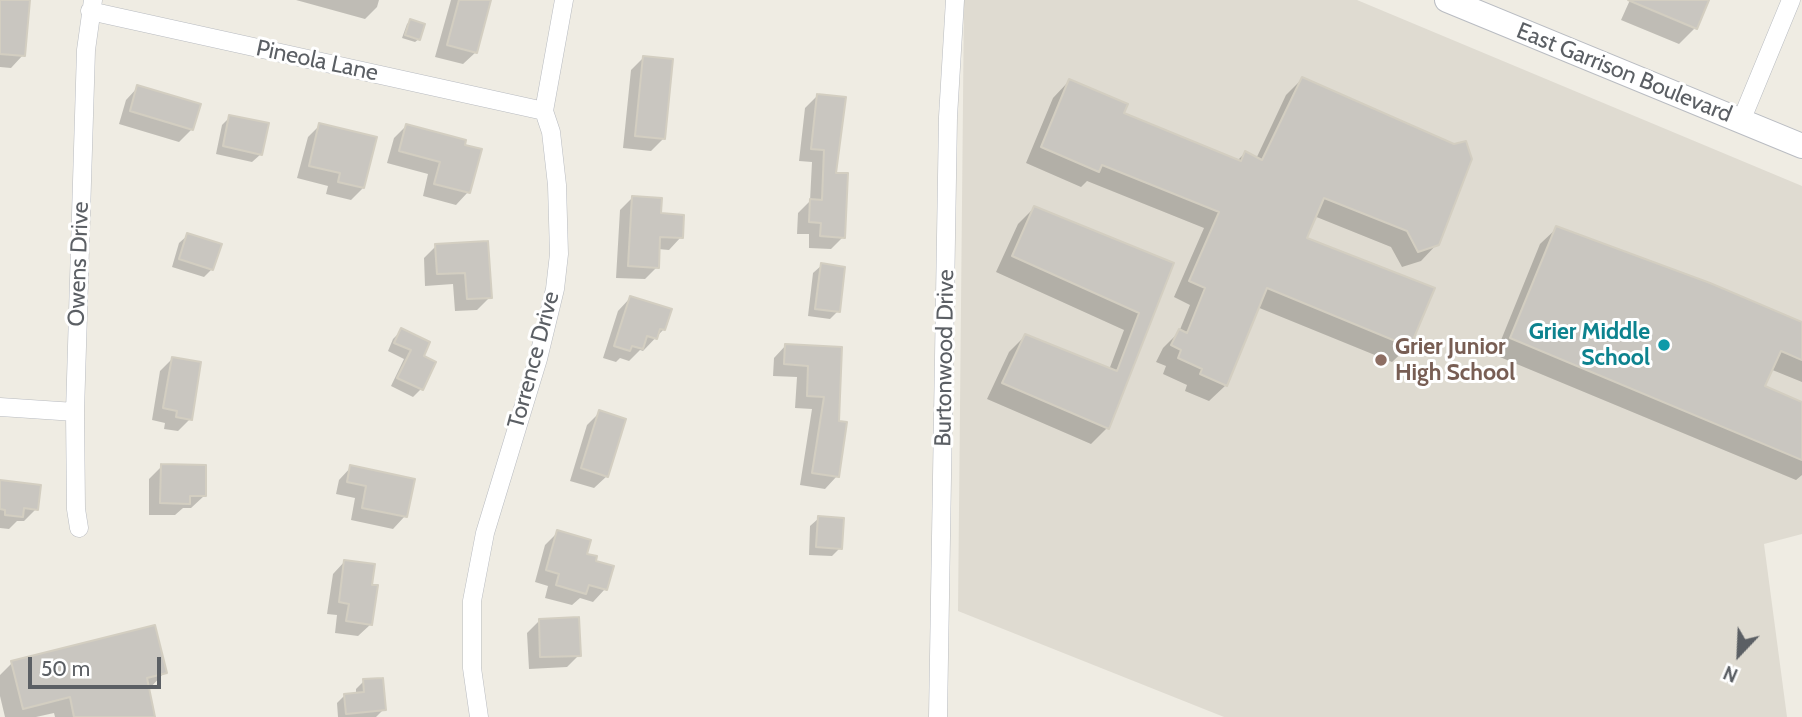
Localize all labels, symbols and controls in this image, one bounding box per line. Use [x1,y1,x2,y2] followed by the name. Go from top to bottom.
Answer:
[1512,17,1736,129] street label: East Garrison Boulevard
[253,35,381,87] street label: Pineola Lane
[63,201,95,327] street label: Owens Drive
[930,269,960,447] street label: Burtonwood Drive
[502,288,566,432] street label: Torrence Drive
[1529,318,1650,372] place label: Grier Middle School
[1395,333,1515,387] place label: Grier Junior High School
[1656,337,1672,353] marker: Grier Middle School
[1373,352,1389,368] marker: Grier Junior High School
[1704,619,1774,689] north arrow
[32,644,164,688] scale bar
[41,656,90,681] text: 50 m
[1720,661,1741,687] text: N

